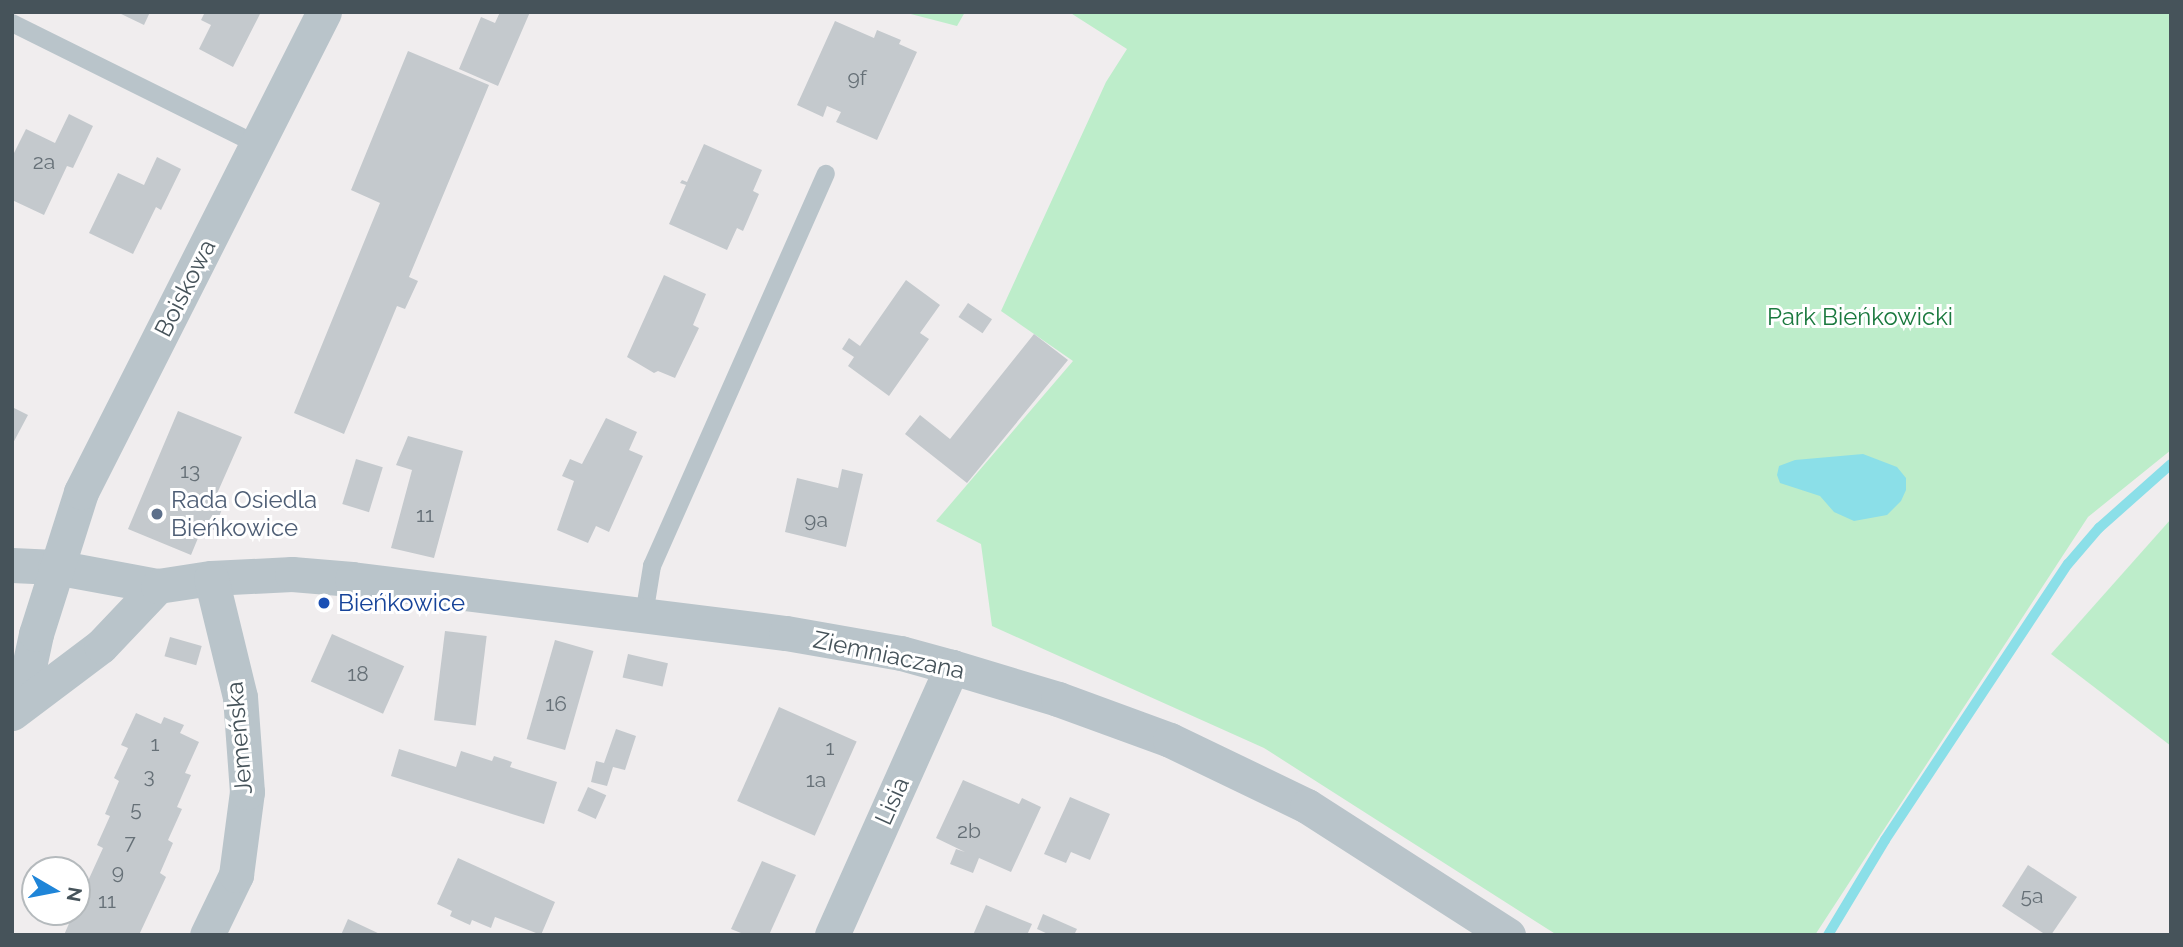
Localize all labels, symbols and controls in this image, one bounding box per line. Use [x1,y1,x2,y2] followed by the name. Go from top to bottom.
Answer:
[847,65,867,91] house number: 9f
[33,149,55,175] house number: 2a
[148,235,222,341] street label: Boiskowa
[1767,303,1953,331] park label: Park Bieńkowicki
[180,458,200,484] house number: 13
[171,486,317,542] place label: Rada Osiedla Bieńkowice
[416,502,434,528] house number: 11
[149,506,165,522] marker: Rada Osiedla Bieńkowice
[804,507,828,533] house number: 9a
[338,589,465,617] place label: Bieńkowice
[316,595,332,611] marker: Bieńkowice
[811,625,967,685] street label: Ziemniaczana
[347,661,369,687] house number: 18
[220,681,258,795] street label: Jemeńska
[545,691,567,717] house number: 16
[151,731,159,757] house number: 1
[826,735,834,761] house number: 1
[143,763,155,789] house number: 3
[806,767,826,793] house number: 1a
[869,773,915,829] street label: Lisia
[130,796,142,822] house number: 5
[957,818,981,844] house number: 2b
[124,829,136,855] house number: 7
[21,856,91,926] north arrow
[112,859,124,885] house number: 9
[2021,883,2043,909] house number: 5a
[63,885,87,903] text: N
[98,888,116,914] house number: 11

